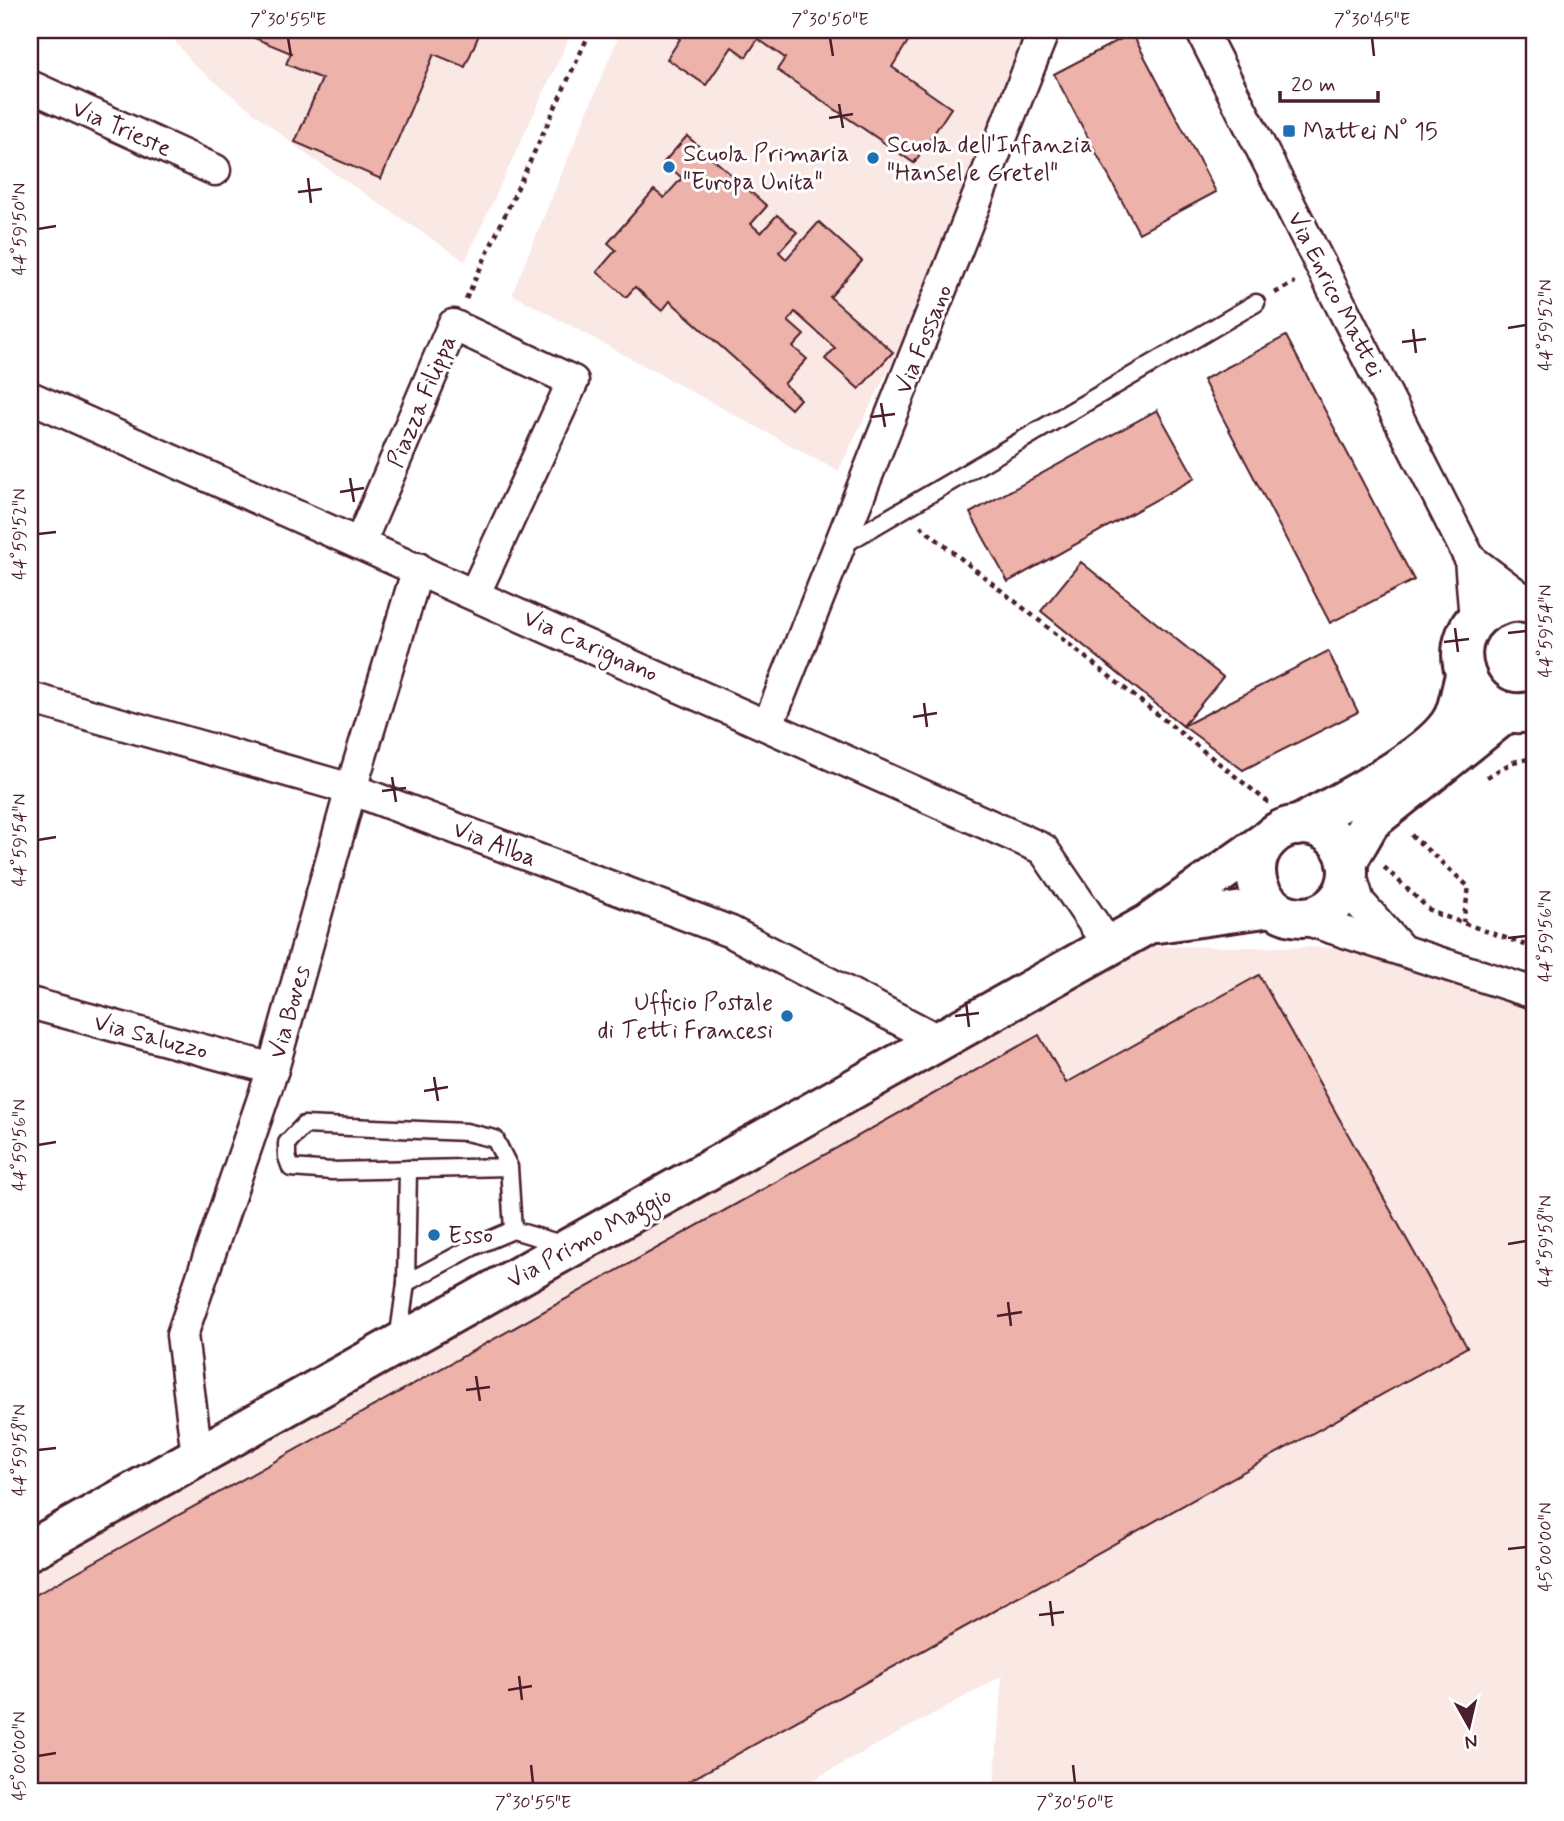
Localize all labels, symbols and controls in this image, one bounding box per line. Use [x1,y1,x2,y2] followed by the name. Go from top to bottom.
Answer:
[250,8,326,32] text: 7°30'55"E
[791,8,869,32] text: 7°30'50"E
[1334,8,1410,32] text: 7°30'45"E
[1280,60,1378,104] scale bar
[1291,71,1336,99] text: 20 m
[67,94,176,165] street label: Via Trieste
[1303,117,1438,148] place label: Mattei N° 15
[1281,123,1297,139] marker: Mattei N° 15
[887,130,1093,189] place label: Scuola dell'Infanzia "Hansel e Gretel"
[683,139,849,198] place label: Scuola Primaria "Europa Unita"
[865,150,881,166] marker: Scuola dell'Infanzia "Hansel e Gretel"
[661,159,677,175] marker: Scuola Primaria "Europa Unita"
[8,183,32,275] text: 44°59'50"N
[1280,207,1390,383] street label: Via Enrico Mattei
[1534,279,1558,371] text: 44°59'52"N
[888,280,960,399] street label: Via Fossano
[381,331,464,473] street label: Piazza Filippa
[8,488,32,580] text: 44°59'52"N
[1534,584,1558,678] text: 44°59'54"N
[517,603,663,692] street label: Via Carignano
[8,793,32,887] text: 44°59'54"N
[448,814,541,875] street label: Via Alba
[1534,890,1558,982] text: 44°59'56"N
[262,962,319,1063] street label: Via Boves
[598,988,773,1047] place label: Ufficio Postale di Tetti Francesi
[90,1007,211,1068] street label: Via Saluzzo
[779,1008,795,1024] marker: Ufficio Postale di Tetti Francesi
[8,1099,32,1191] text: 44°59'56"N
[502,1180,679,1299] street label: Via Primo Maggio
[1534,1195,1558,1287] text: 44°59'58"N
[448,1221,493,1252] place label: Esso
[426,1227,442,1243] marker: Esso
[8,1404,32,1496] text: 44°59'58"N
[1534,1502,1558,1592] text: 45°00'00"N
[1434,1692,1504,1762] north arrow
[8,1711,32,1801] text: 45°00'00"N
[1463,1728,1479,1755] text: N
[495,1791,571,1815] text: 7°30'55"E
[1036,1791,1114,1815] text: 7°30'50"E

